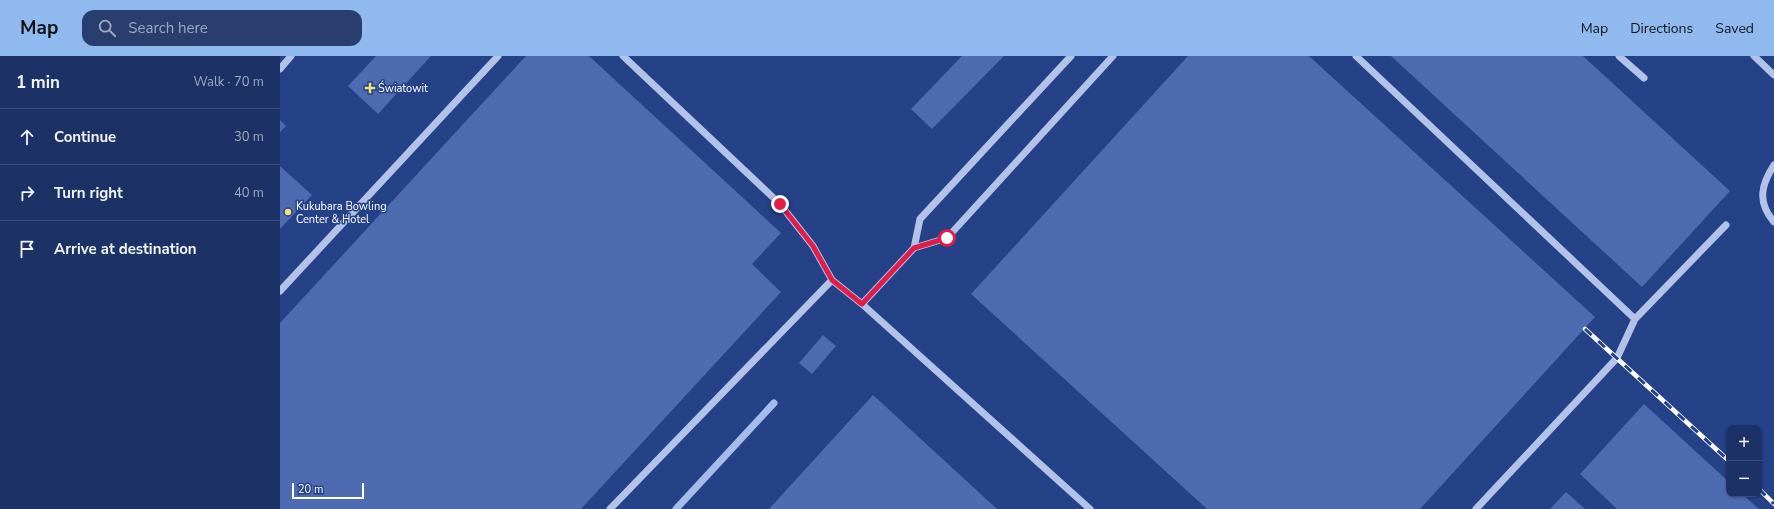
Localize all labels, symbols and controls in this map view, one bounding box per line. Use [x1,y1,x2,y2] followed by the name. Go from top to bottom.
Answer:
[82,10,362,46] search box
[20,15,58,41] text: Map
[96,17,118,39] icon: search
[128,18,208,38] text: Search here
[1581,19,1608,38] text: Map
[1630,19,1693,38] text: Directions
[1715,19,1754,38] text: Saved
[16,71,60,94] text: 1 min
[193,73,264,91] text: Walk · 70 m
[378,80,428,96] place label: Światowit
[365,83,375,93] marker: Światowit
[16,126,38,148] icon: ahead
[54,127,116,147] text: Continue
[234,128,264,146] text: 30 m
[16,182,38,204] icon: right
[54,183,123,203] text: Turn right
[234,184,264,202] text: 40 m
[771,195,789,213] route end
[296,199,387,227] place label: Kukubara Bowling Center & Hotel
[283,207,293,217] marker: Kukubara Bowling Center & Hotel
[938,229,956,247] route start
[16,238,38,260] icon: arrive
[54,239,197,259] text: Arrive at destination
[1726,425,1762,497] map controls
[1726,425,1762,461] button: +
[1726,461,1762,497] button: −
[292,481,364,500] scale bar
[298,482,323,497] text: 20 m

